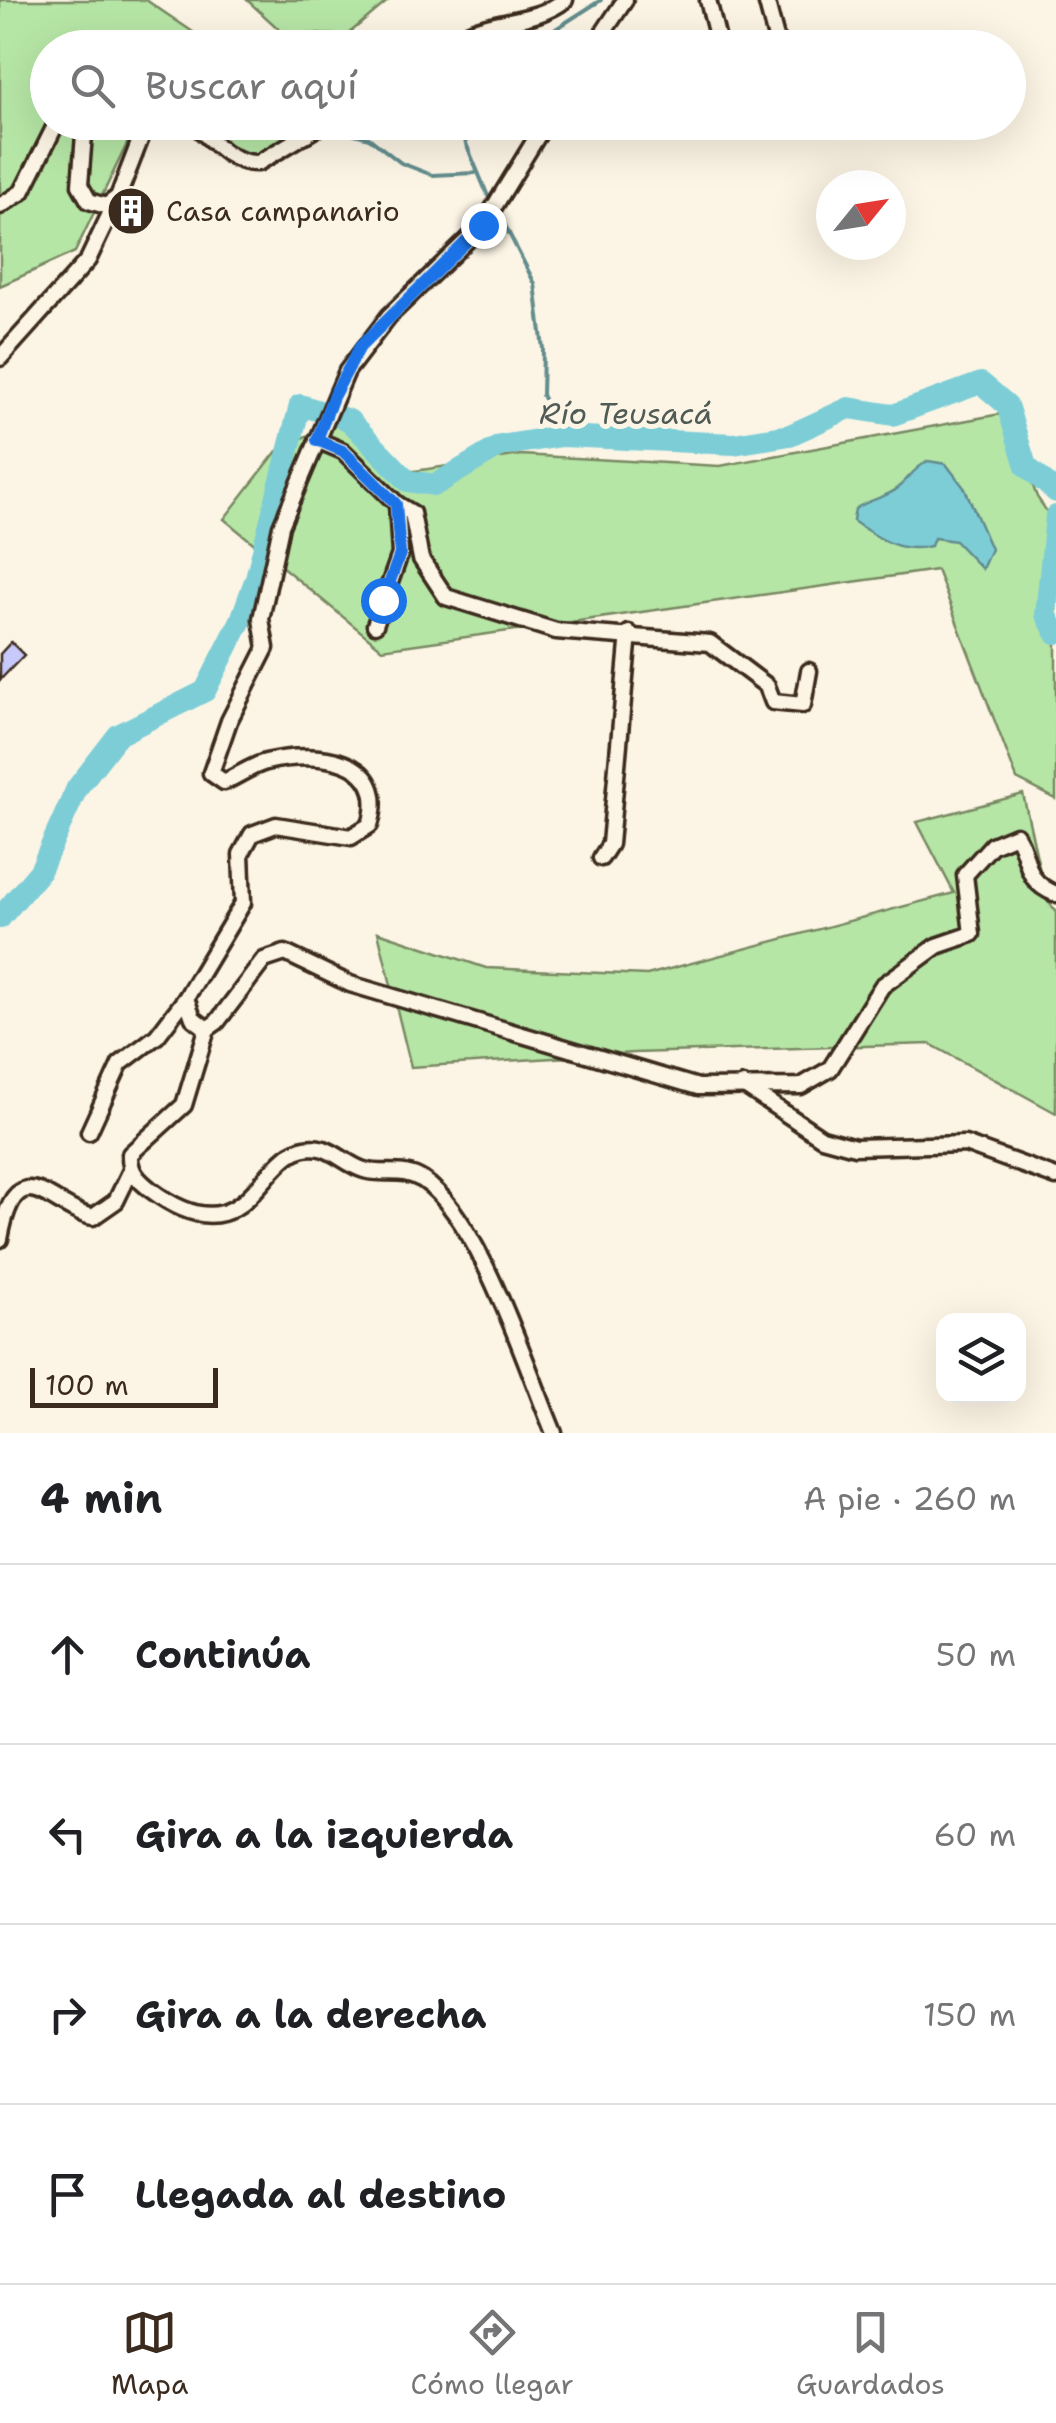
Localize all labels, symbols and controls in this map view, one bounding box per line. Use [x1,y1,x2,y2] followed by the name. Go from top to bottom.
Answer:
[30,30,1026,140] search box
[65,58,120,113] icon: search
[145,60,358,111] text: Buscar aquí
[816,170,906,260] north arrow
[105,185,157,237] building icon: Casa campanario
[166,192,400,230] place label: Casa campanario
[461,203,507,249] route end
[539,393,713,434] water label: Río Teusacá
[361,578,407,624] route start
[936,1313,1026,1403] map controls
[936,1313,1026,1403] button: layers
[30,1363,218,1408] scale bar
[45,1366,129,1404] text: 100 m
[40,1470,162,1526] text: 4 min
[803,1477,1016,1520] text: A pie · 260 m
[40,1627,95,1682] icon: ahead
[135,1629,310,1680] text: Continúa
[936,1633,1016,1676] text: 50 m
[40,1807,95,1862] icon: left
[135,1809,513,1860] text: Gira a la izquierda
[934,1813,1016,1856] text: 60 m
[40,1987,95,2042] icon: right
[135,1989,487,2040] text: Gira a la derecha
[923,1993,1016,2036] text: 150 m
[40,2167,95,2222] icon: arrive
[135,2169,506,2220] text: Llegada al destino
[111,2305,188,2403] tab: Mapa
[411,2305,574,2403] tab: Cómo llegar
[796,2305,945,2403] tab: Guardados

